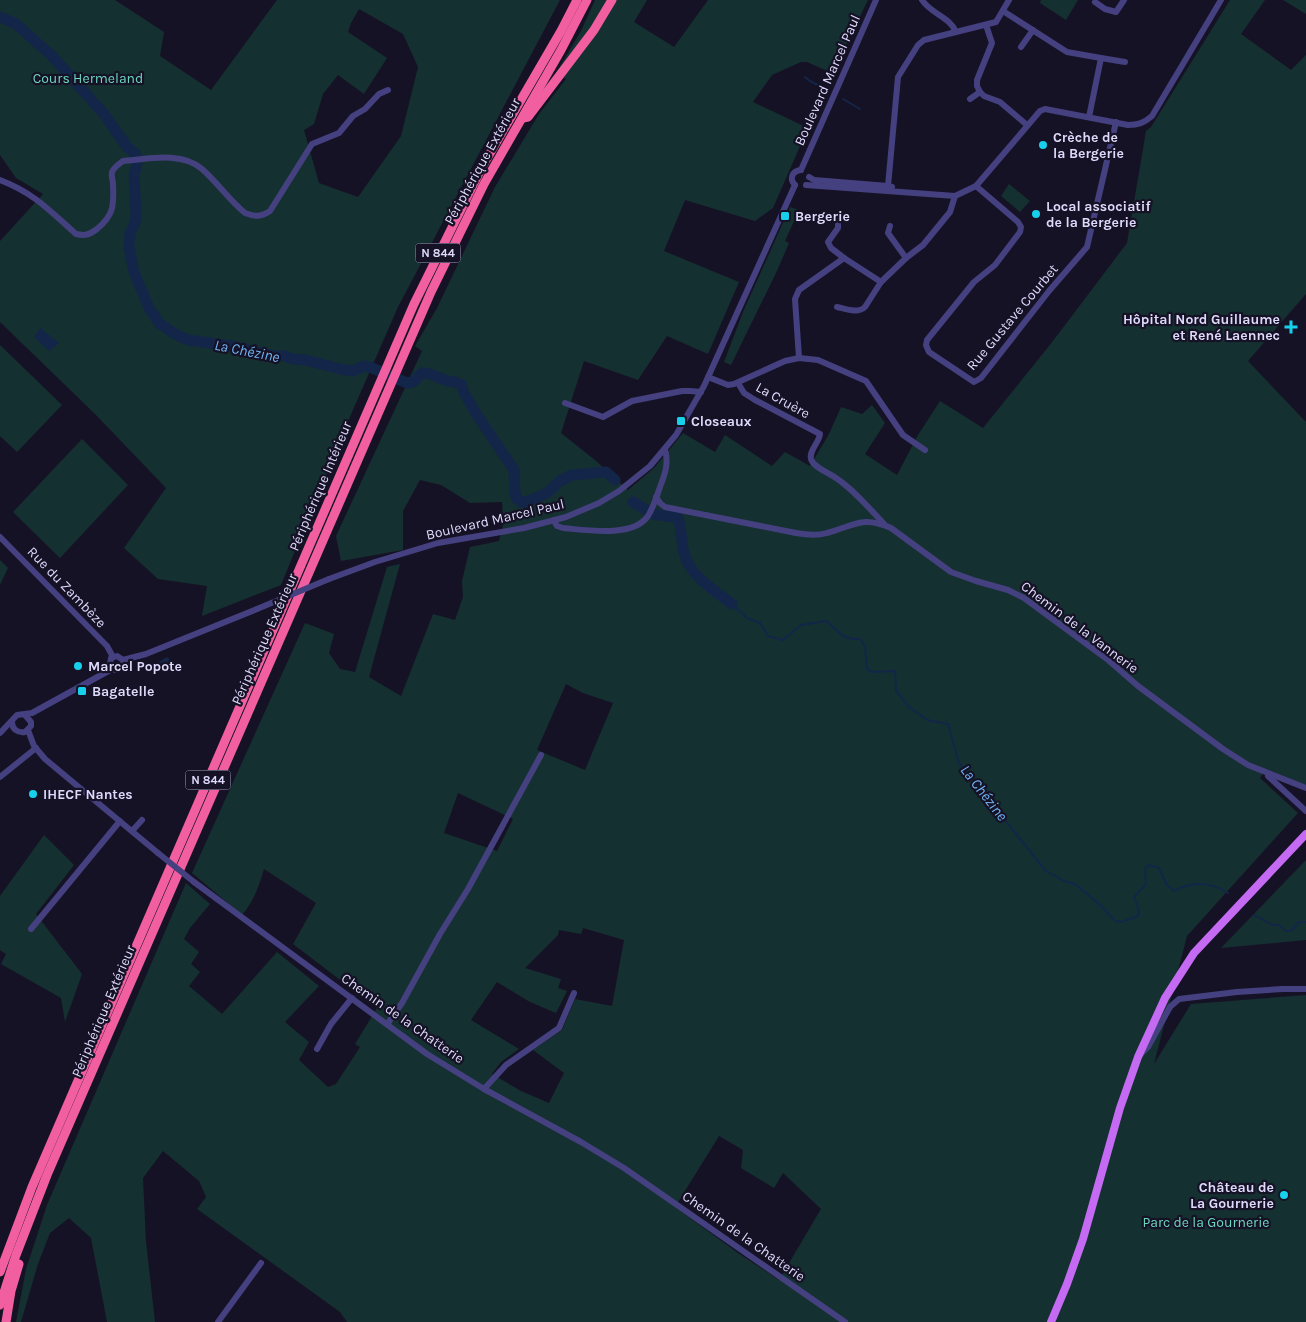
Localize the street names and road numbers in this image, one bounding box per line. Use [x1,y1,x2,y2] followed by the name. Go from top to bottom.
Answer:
[791,12,864,148] street label: Boulevard Marcel Paul
[441,94,525,227] street label: Périphérique Extérieur
[416,244,460,262] road number: N 844
[963,261,1062,374] street label: Rue Gustave Courbet
[753,379,813,422] street label: La Cruère
[285,418,356,554] street label: Périphérique Intérieur
[424,495,566,544] street label: Boulevard Marcel Paul
[24,543,110,631] street label: Rue du Zambèze
[228,570,301,707] street label: Périphérique Extérieur
[1018,578,1142,677] street label: Chemin de la Vannerie
[186,770,230,790] road number: N 844
[68,942,139,1080] street label: Périphérique Extérieur
[338,970,467,1067] street label: Chemin de la Chatterie
[679,1188,808,1285] street label: Chemin de la Chatterie

